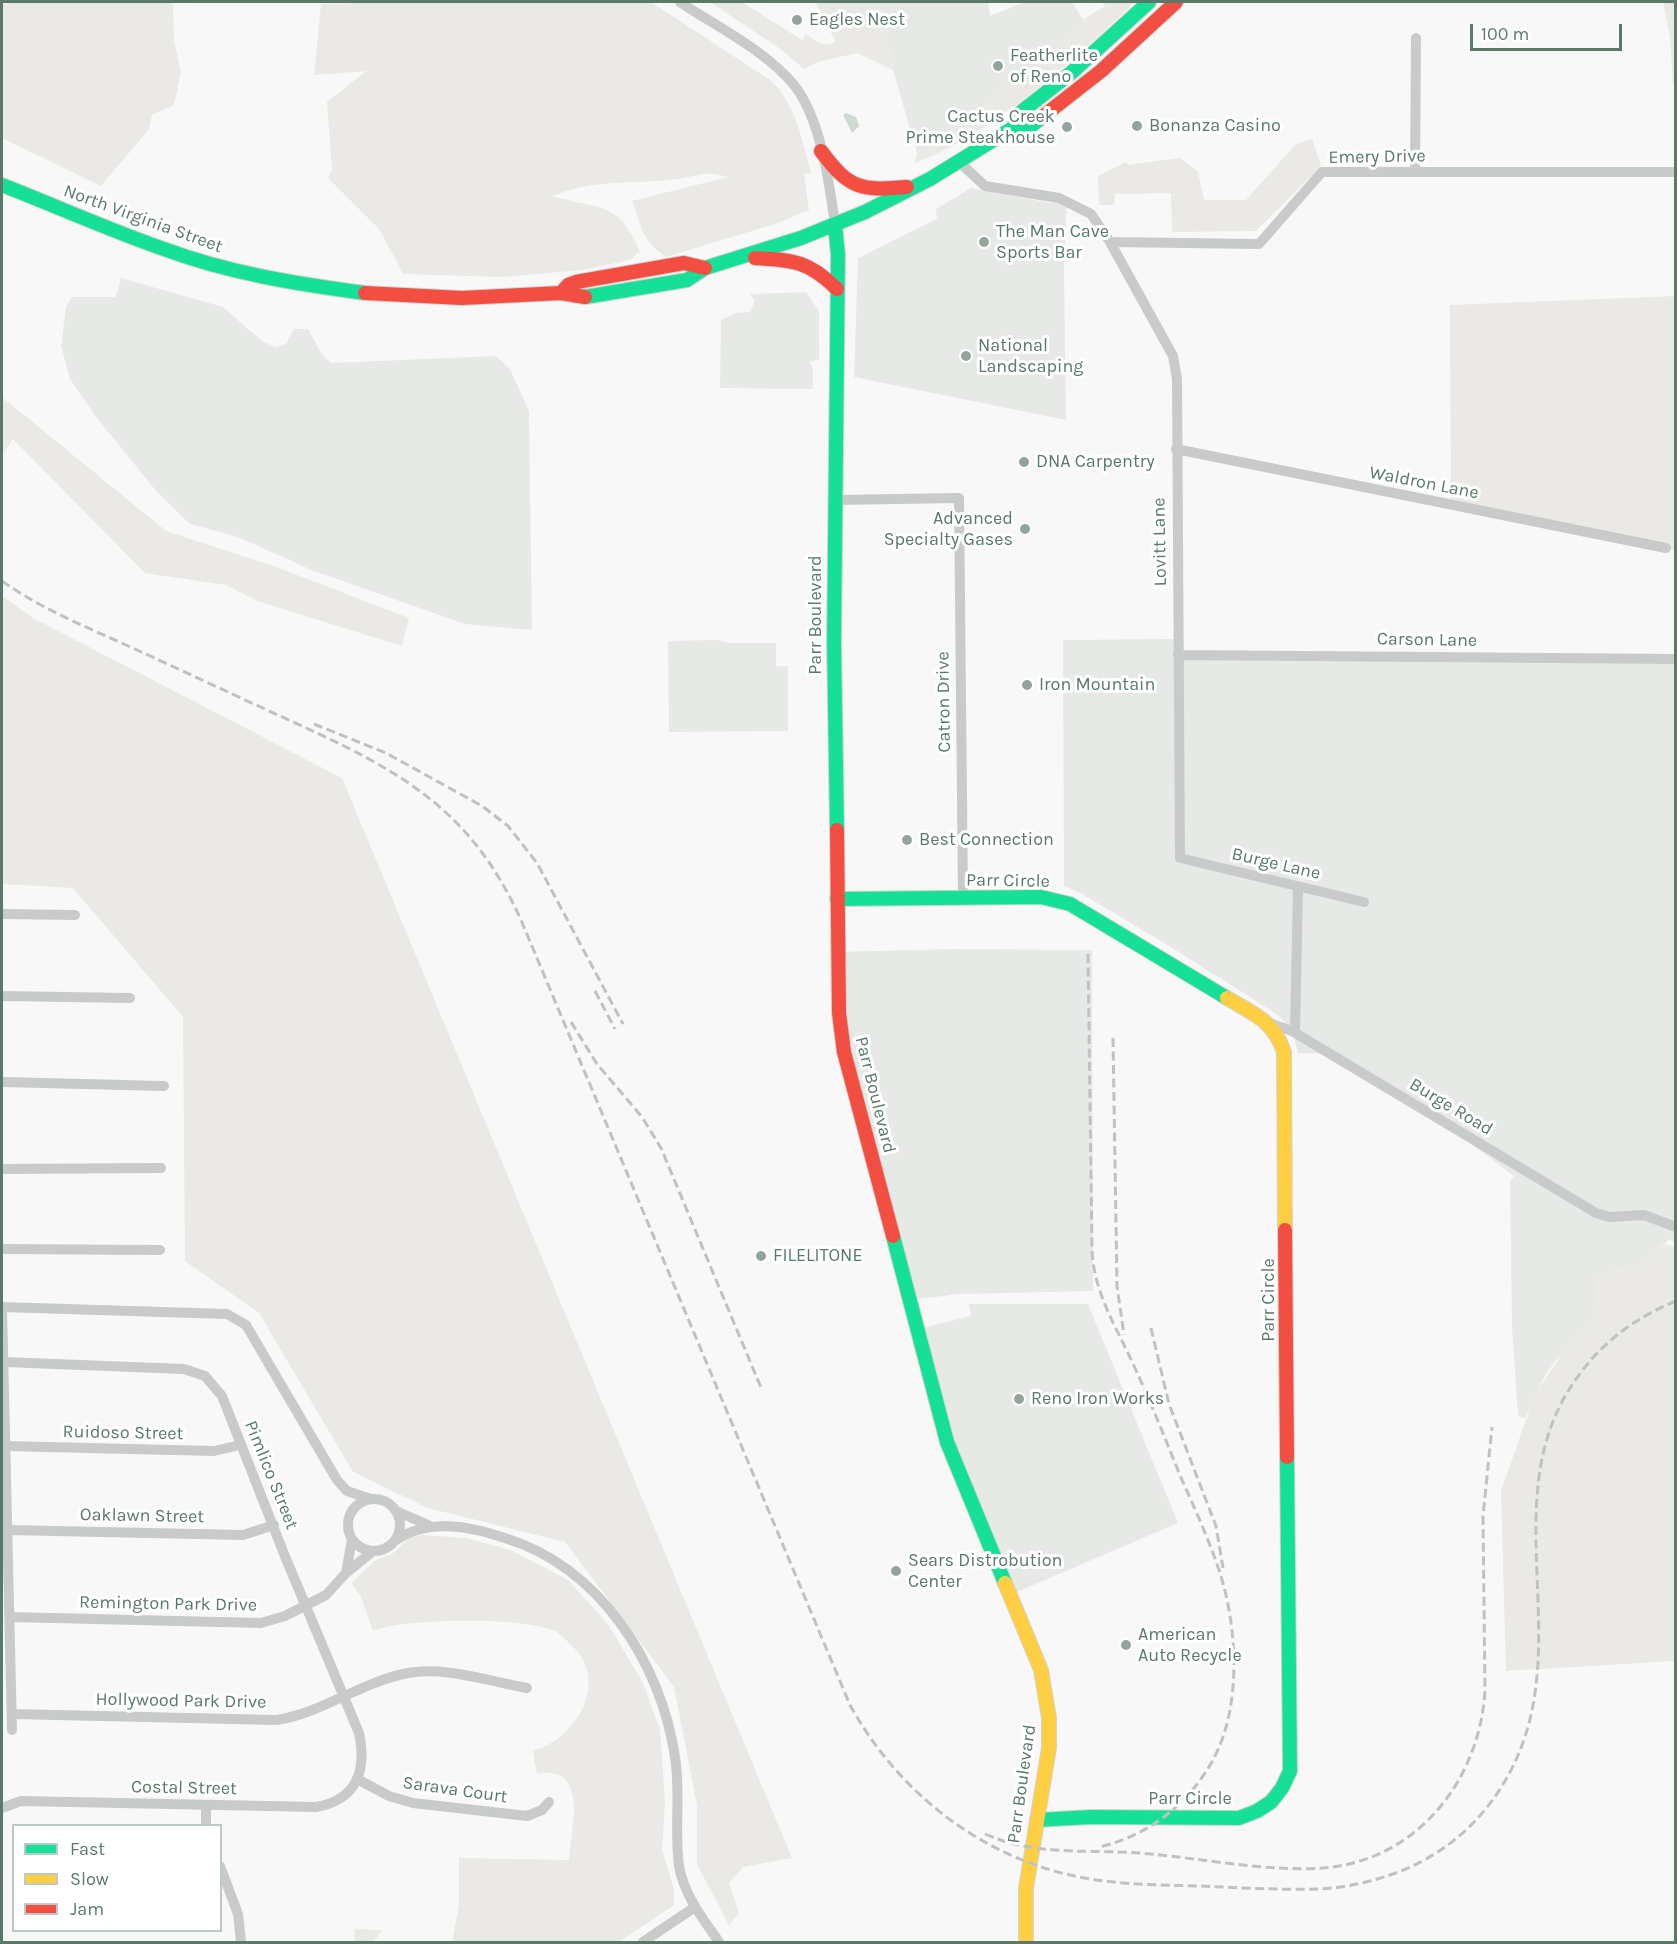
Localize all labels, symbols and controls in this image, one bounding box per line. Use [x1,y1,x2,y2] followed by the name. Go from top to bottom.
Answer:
[809,9,905,31] place label: Eagles Nest
[1473,12,1624,50] scale bar
[790,13,804,27] marker: Eagles Nest
[1481,23,1529,45] text: 100 m
[1010,45,1098,88] place label: Featherlite of Reno
[991,59,1005,73] marker: Featherlite of Reno
[906,106,1055,148] place label: Cactus Creek Prime Steakhouse
[1149,115,1281,137] place label: Bonanza Casino
[1130,119,1144,133] marker: Bonanza Casino
[1060,120,1074,134] marker: Cactus Creek Prime Steakhouse
[1328,145,1426,169] street label: Emery Drive
[61,180,225,258] street label: North Virginia Street
[996,221,1109,264] place label: The Man Cave Sports Bar
[977,235,991,249] marker: The Man Cave Sports Bar
[978,335,1083,378] place label: National Landscaping
[959,349,973,363] marker: National Landscaping
[1036,451,1155,473] place label: DNA Carpentry
[1017,455,1031,469] marker: DNA Carpentry
[1367,462,1481,504] street label: Waldron Lane
[1148,497,1172,587] street label: Lovitt Lane
[884,508,1013,550] place label: Advanced Specialty Gases
[1018,522,1032,536] marker: Advanced Specialty Gases
[805,555,827,675] street label: Parr Boulevard
[1377,628,1477,652] street label: Carson Lane
[932,651,956,753] street label: Catron Drive
[1039,674,1155,696] place label: Iron Mountain
[1020,678,1034,692] marker: Iron Mountain
[919,829,1054,851] place label: Best Connection
[900,833,914,847] marker: Best Connection
[1230,843,1322,885] street label: Burge Lane
[966,869,1050,893] street label: Parr Circle
[850,1034,900,1156] street label: Parr Boulevard
[1405,1074,1497,1140] street label: Burge Road
[773,1245,863,1267] place label: FILELITONE
[754,1249,768,1263] marker: FILELITONE
[1258,1258,1280,1342] street label: Parr Circle
[1031,1388,1164,1410] place label: Reno Iron Works
[1012,1392,1026,1406] marker: Reno Iron Works
[239,1417,303,1533] street label: Pimlico Street
[62,1421,184,1445] street label: Ruidoso Street
[80,1504,204,1528] street label: Oaklawn Street
[908,1550,1062,1592] place label: Sears Distrobution Center
[889,1564,903,1578] marker: Sears Distrobution Center
[79,1592,257,1616] street label: Remington Park Drive
[1138,1624,1242,1666] place label: American Auto Recycle
[1119,1638,1133,1652] marker: American Auto Recycle
[95,1689,267,1713] street label: Hollywood Park Drive
[1003,1723,1041,1845] street label: Parr Boulevard
[401,1772,509,1808] street label: Sarava Court
[131,1776,237,1800] street label: Costal Street
[1148,1788,1232,1810] street label: Parr Circle
[12,1824,222,1932] legend
[70,1838,105,1860] text: Fast
[70,1868,109,1890] text: Slow
[70,1898,104,1920] text: Jam

